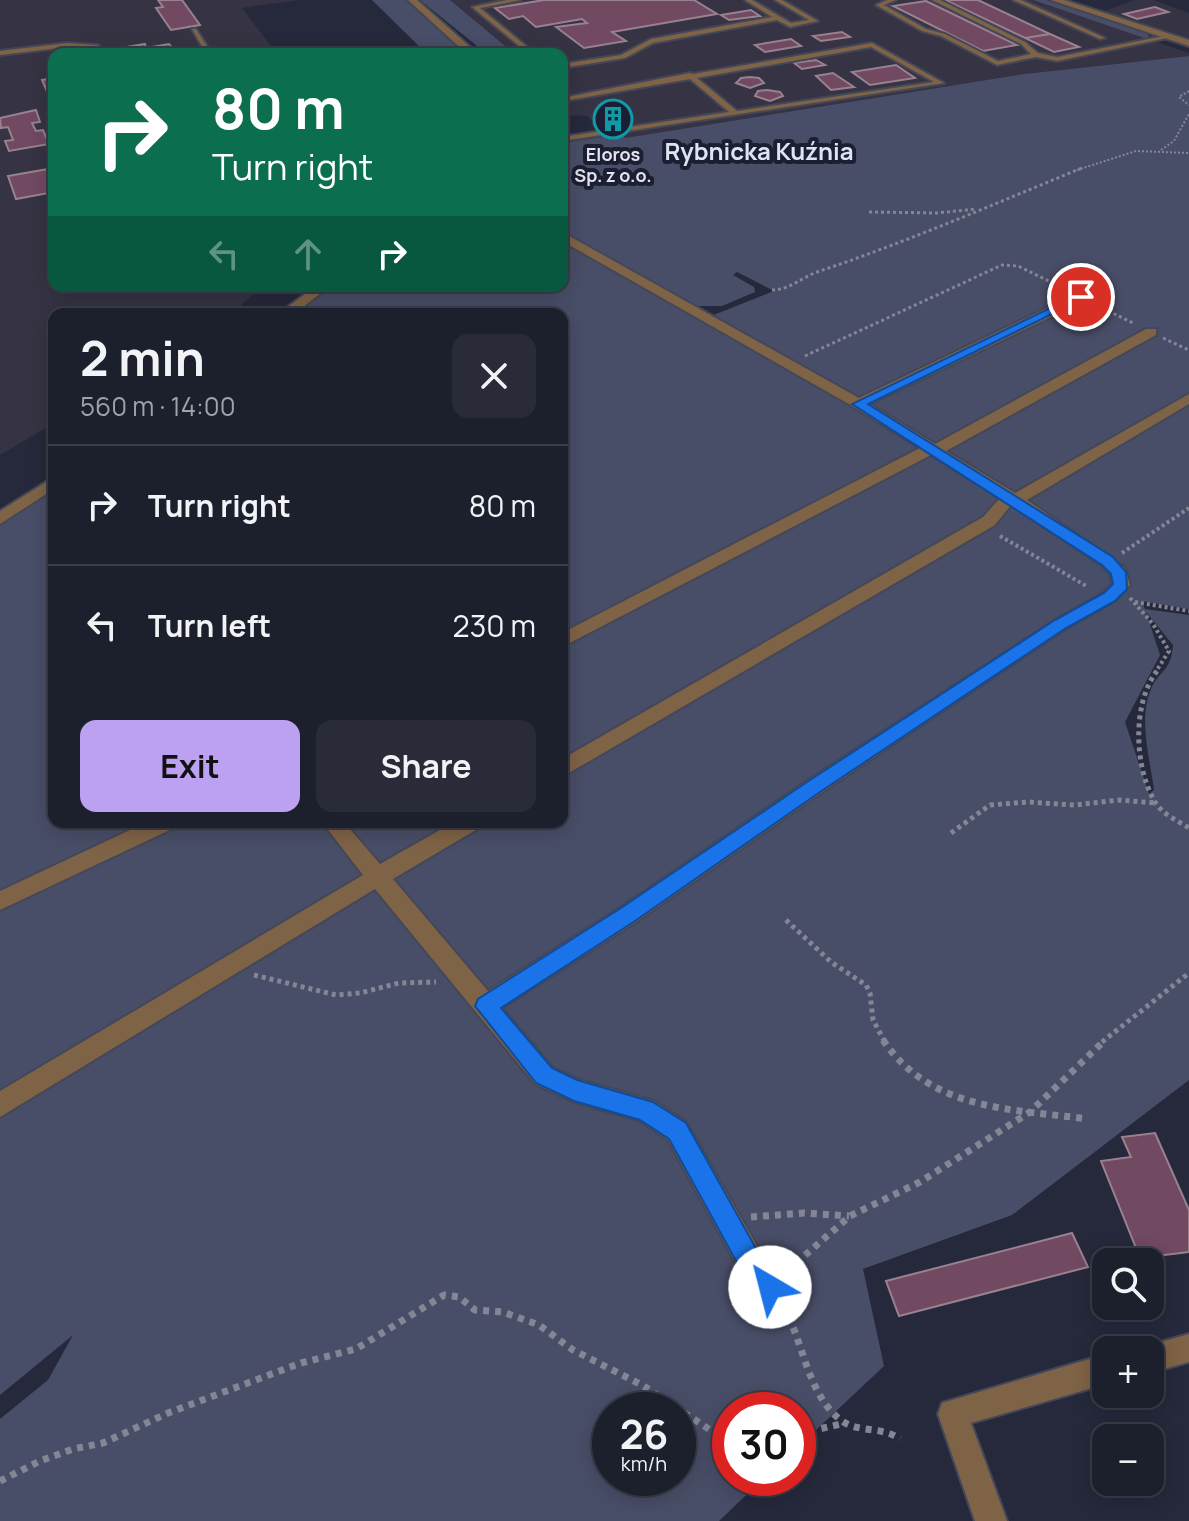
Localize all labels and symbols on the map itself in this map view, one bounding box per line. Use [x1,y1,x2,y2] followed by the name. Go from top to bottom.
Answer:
[592,98,634,140] building icon: Eloros Sp. z o.o.
[664,134,854,167] district label: Rybnicka Kuźnia
[574,142,652,187] place label: Eloros Sp. z o.o.
[1047,263,1115,331] pin
[728,1245,812,1329] position arrow
[712,1392,816,1496] speed limit sign: 30

